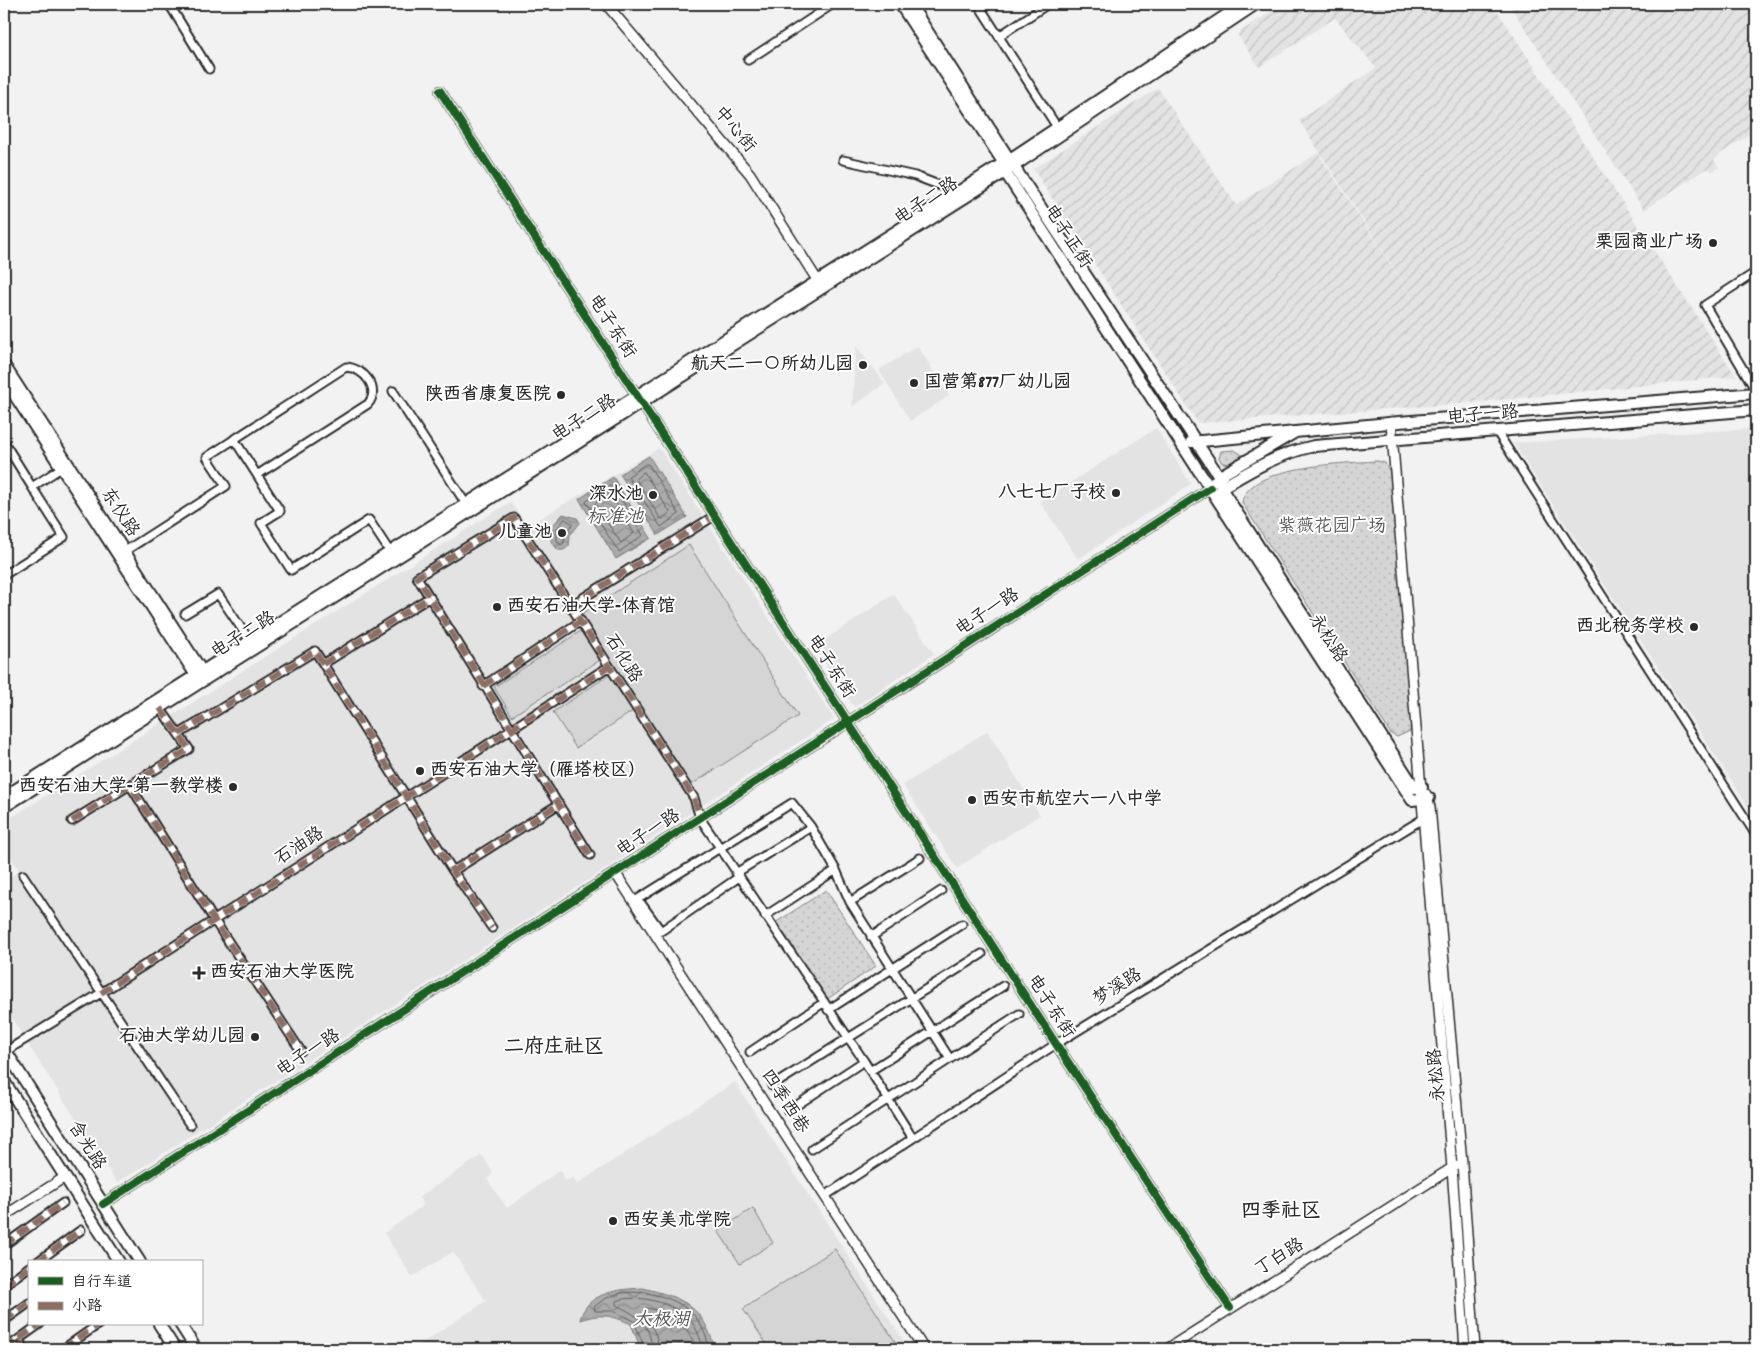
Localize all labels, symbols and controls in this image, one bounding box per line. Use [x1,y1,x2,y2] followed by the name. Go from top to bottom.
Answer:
[707,101,761,159] street label: 中心街
[890,172,964,232] street label: 电子二路
[1037,200,1097,274] street label: 电子正街
[1595,231,1703,256] place label: 栗园商业广场
[1707,237,1719,249] marker: 栗园商业广场
[581,290,641,364] street label: 电子东街
[691,353,853,378] place label: 航天二一〇所幼儿园
[857,359,869,371] marker: 航天二一〇所幼儿园
[924,371,1071,396] place label: 国营第877厂幼儿园
[908,377,920,389] marker: 国营第877厂幼儿园
[425,383,551,408] place label: 陕西省康复医院
[548,389,622,449] street label: 电子二路
[555,389,567,401] marker: 陕西省康复医院
[1446,400,1520,432] street label: 电子一路
[998,481,1106,506] place label: 八七七厂子校
[589,483,643,508] place label: 深水池
[94,484,144,542] street label: 东仪路
[1110,487,1122,499] marker: 八七七厂子校
[647,489,659,501] marker: 深水池
[586,505,644,532] water label: 标准池
[1278,515,1386,540] park label: 紫薇花园广场
[498,521,552,546] place label: 儿童池
[556,527,568,539] marker: 儿童池
[951,583,1025,643] street label: 电子一路
[507,595,675,620] place label: 西安石油大学-体育馆
[491,601,503,613] marker: 西安石油大学-体育馆
[207,606,281,666] street label: 电子二路
[1302,610,1352,668] street label: 永松路
[1576,615,1684,640] place label: 西北税务学校
[1688,621,1700,633] marker: 西北税务学校
[597,629,647,689] street label: 石化路
[800,630,860,704] street label: 电子东街
[430,759,646,784] place label: 西安石油大学（雁塔校区）
[414,765,426,777] marker: 西安石油大学（雁塔校区）
[19,775,223,800] place label: 西安石油大学-第一教学楼
[227,781,239,793] marker: 西安石油大学-第一教学楼
[982,788,1162,813] place label: 西安市航空六一八中学
[966,794,978,806] marker: 西安市航空六一八中学
[612,804,686,864] street label: 电子一路
[271,822,329,872] street label: 石油路
[210,961,354,986] place label: 西安石油大学医院
[1088,963,1148,1013] street label: 梦溪路
[192,966,206,980] marker: 西安石油大学医院
[1020,970,1080,1044] street label: 电子东街
[272,1024,346,1084] street label: 电子一路
[119,1025,245,1050] place label: 石油大学幼儿园
[249,1031,261,1043] marker: 石油大学幼儿园
[504,1034,604,1062] district label: 二府庄社区
[1423,1047,1453,1103] street label: 永松路
[754,1065,814,1139] street label: 四季西巷
[61,1116,111,1176] street label: 含光路
[1241,1198,1321,1226] district label: 四季社区
[623,1209,731,1234] place label: 西安美术学院
[607,1215,619,1227] marker: 西安美术学院
[1250,1233,1310,1283] street label: 丁白路
[28,1260,202,1326] legend
[72,1272,132,1294] text: 自行车道
[72,1296,102,1318] text: 小路
[632,1308,691,1335] water label: 太极湖

